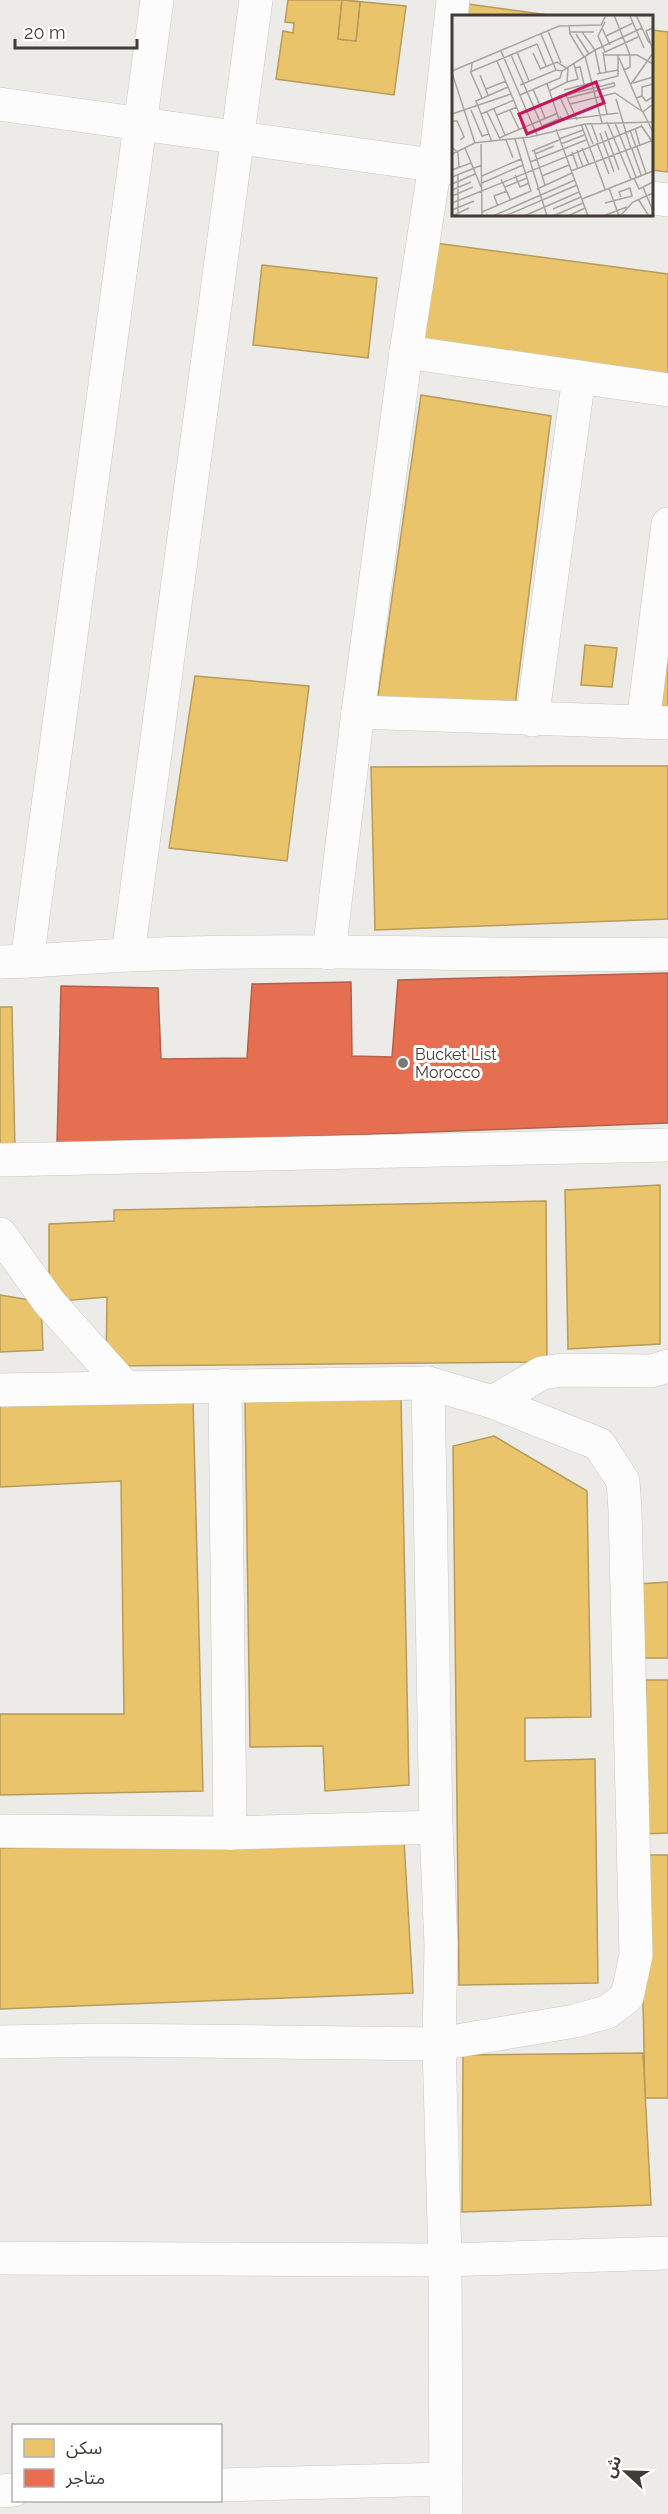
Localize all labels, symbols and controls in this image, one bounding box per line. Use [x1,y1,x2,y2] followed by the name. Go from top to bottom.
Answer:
[15,12,136,50] scale bar
[452,15,653,216] inset map
[24,22,66,43] text: 20 m
[415,1045,497,1082] place label: Bucket List Morocco
[396,1056,410,1070] marker: Bucket List Morocco
[12,2424,222,2502] legend
[66,2437,102,2459] text: سكن
[596,2442,656,2502] north arrow
[600,2453,625,2480] text: ش
[65,2467,105,2489] text: متاجر

